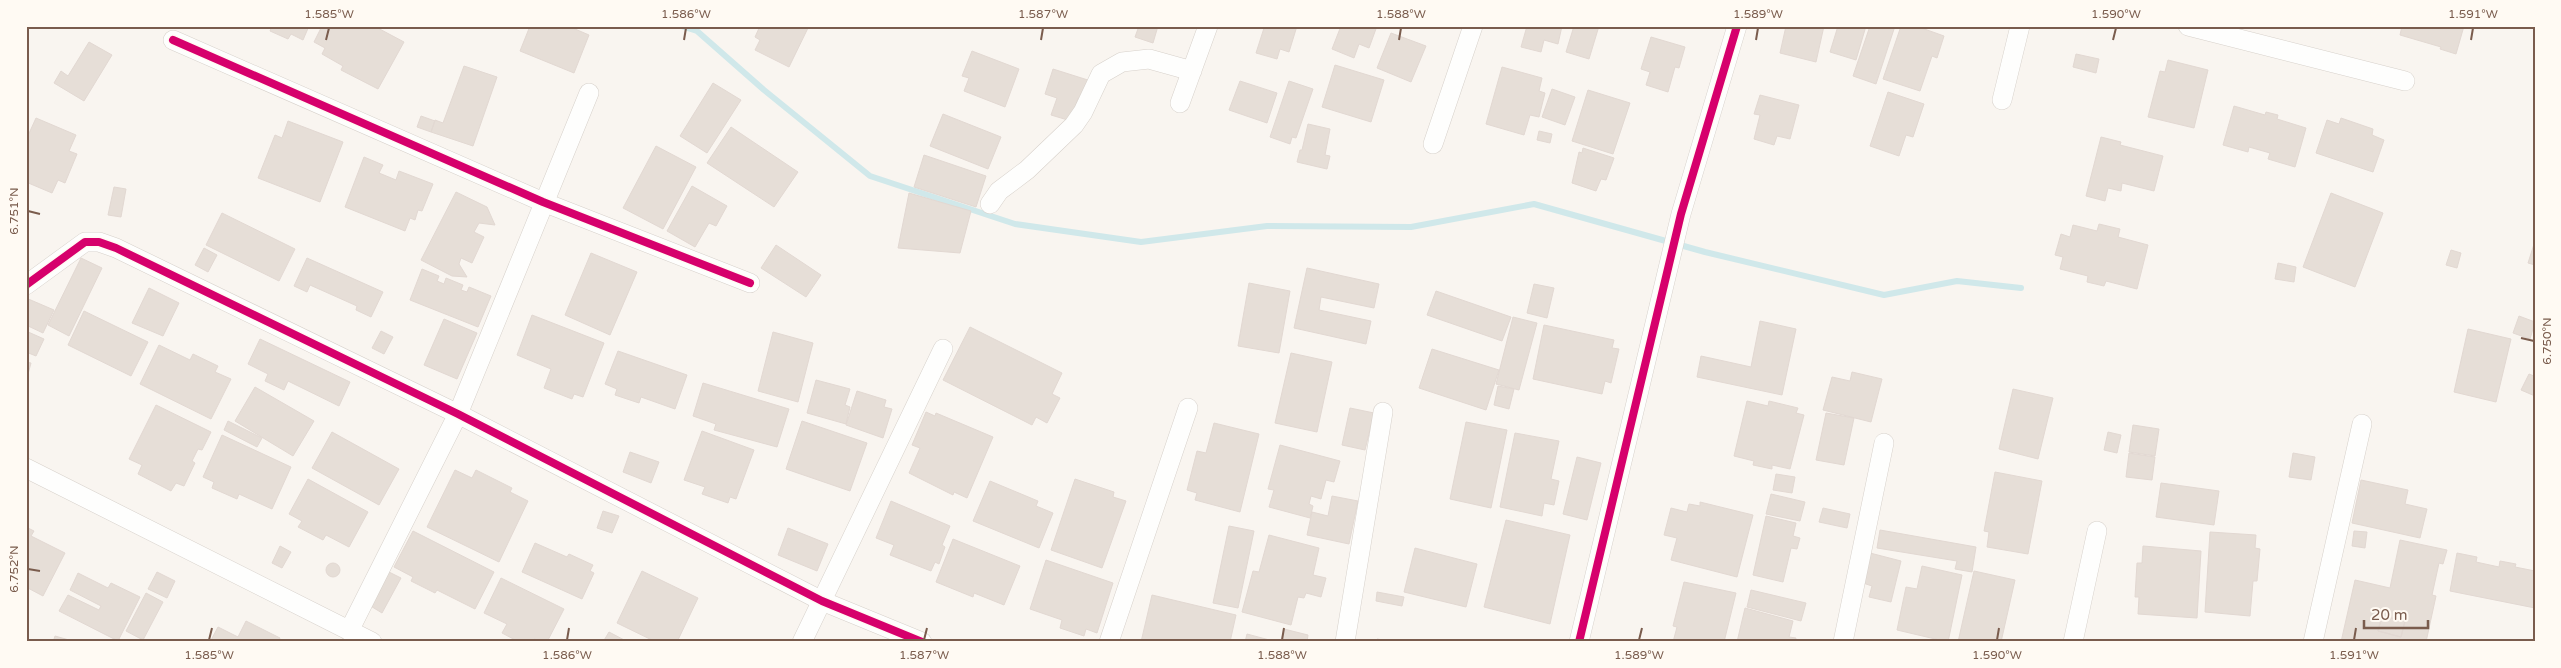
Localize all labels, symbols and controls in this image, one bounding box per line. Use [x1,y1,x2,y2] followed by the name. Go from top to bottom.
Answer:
[304,7,354,21] text: 1.585°W
[661,7,711,21] text: 1.586°W
[1018,7,1068,21] text: 1.587°W
[1376,7,1426,21] text: 1.588°W
[1733,7,1783,21] text: 1.589°W
[2091,7,2141,21] text: 1.590°W
[2448,7,2498,21] text: 1.591°W
[7,187,21,235] text: 6.751°N
[2540,317,2554,365] text: 6.750°N
[7,545,21,593] text: 6.752°N
[2364,598,2427,630] scale bar
[2371,606,2408,624] text: 20 m
[184,648,234,662] text: 1.585°W
[542,648,592,662] text: 1.586°W
[899,648,949,662] text: 1.587°W
[1257,648,1307,662] text: 1.588°W
[1614,648,1664,662] text: 1.589°W
[1972,648,2022,662] text: 1.590°W
[2329,648,2379,662] text: 1.591°W

